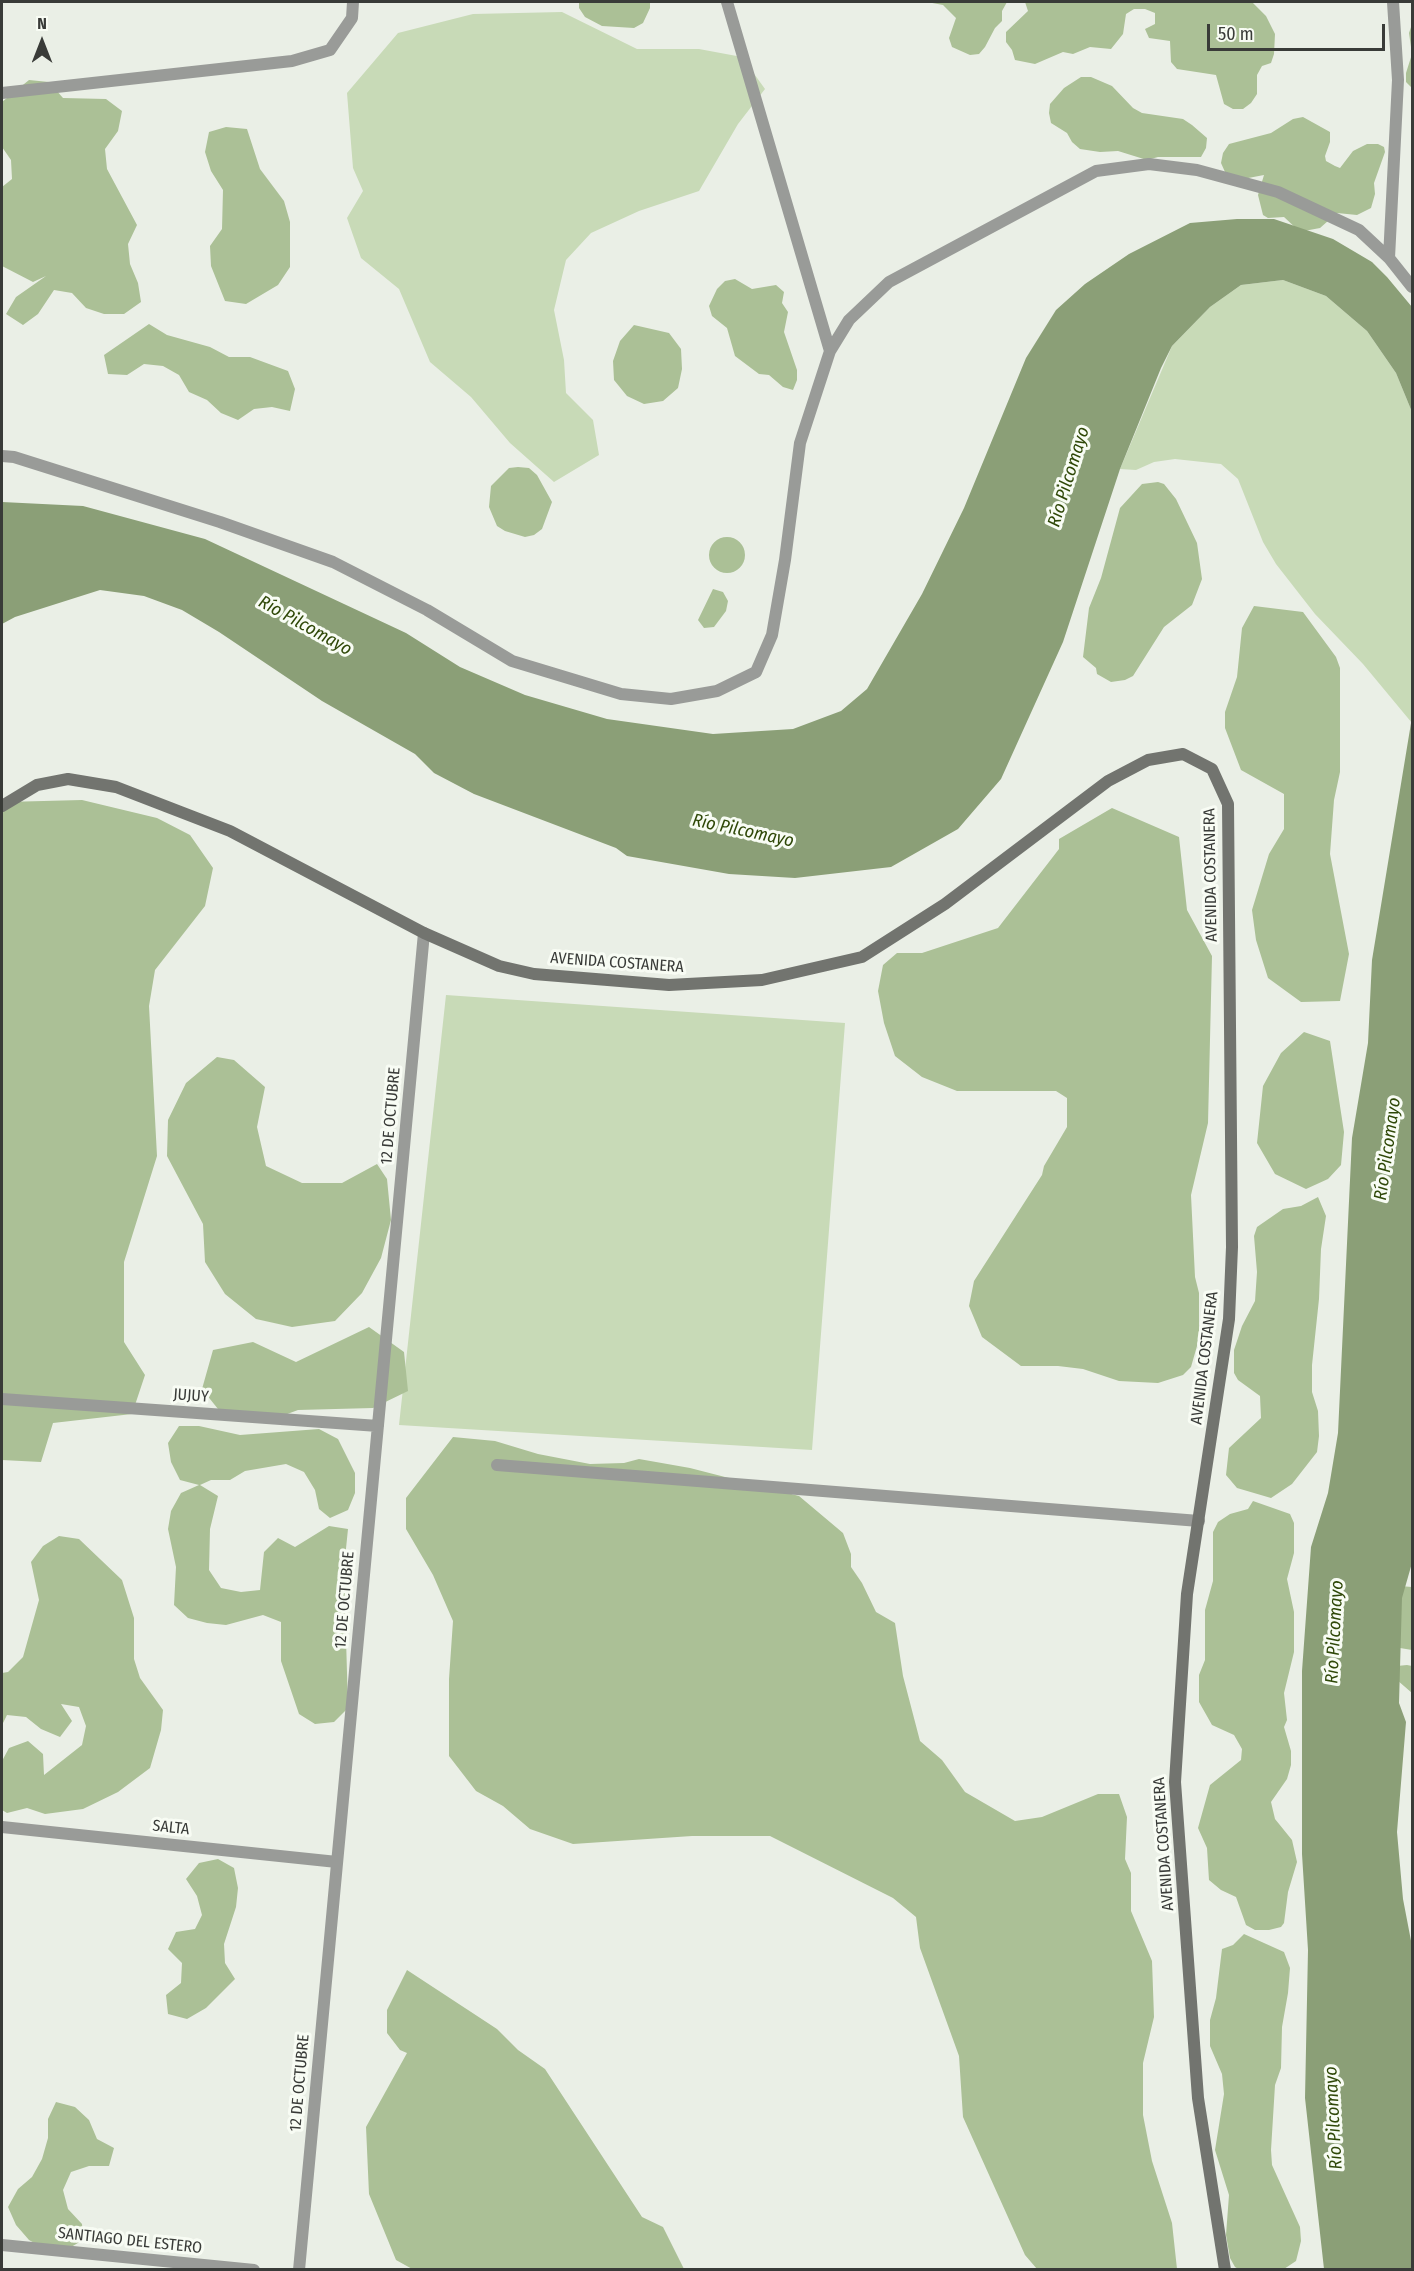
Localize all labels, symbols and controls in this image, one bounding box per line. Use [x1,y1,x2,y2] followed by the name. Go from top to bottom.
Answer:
[12,12,72,72] north arrow
[1210,12,1388,50] scale bar
[37,14,47,33] text: N
[1218,23,1254,45] text: 50 m
[1044,424,1094,530] water label: Río Pilcomayo
[255,591,355,661] water label: Río Pilcomayo
[1200,808,1222,942] street label: AVENIDA COSTANERA
[690,810,796,852] water label: Río Pilcomayo
[550,949,684,977] street label: AVENIDA COSTANERA
[377,1067,405,1165] street label: 12 DE OCTUBRE
[1370,1096,1406,1202] water label: Río Pilcomayo
[1187,1290,1223,1426] street label: AVENIDA COSTANERA
[173,1385,209,1407] street label: JUJUY
[331,1551,359,1649] street label: 12 DE OCTUBRE
[1322,1580,1348,1684] water label: Río Pilcomayo
[1150,1777,1178,1911] street label: AVENIDA COSTANERA
[152,1817,190,1839] street label: SALTA
[286,2034,314,2132] street label: 12 DE OCTUBRE
[1321,2066,1347,2170] water label: Río Pilcomayo
[57,2224,203,2258] street label: SANTIAGO DEL ESTERO

